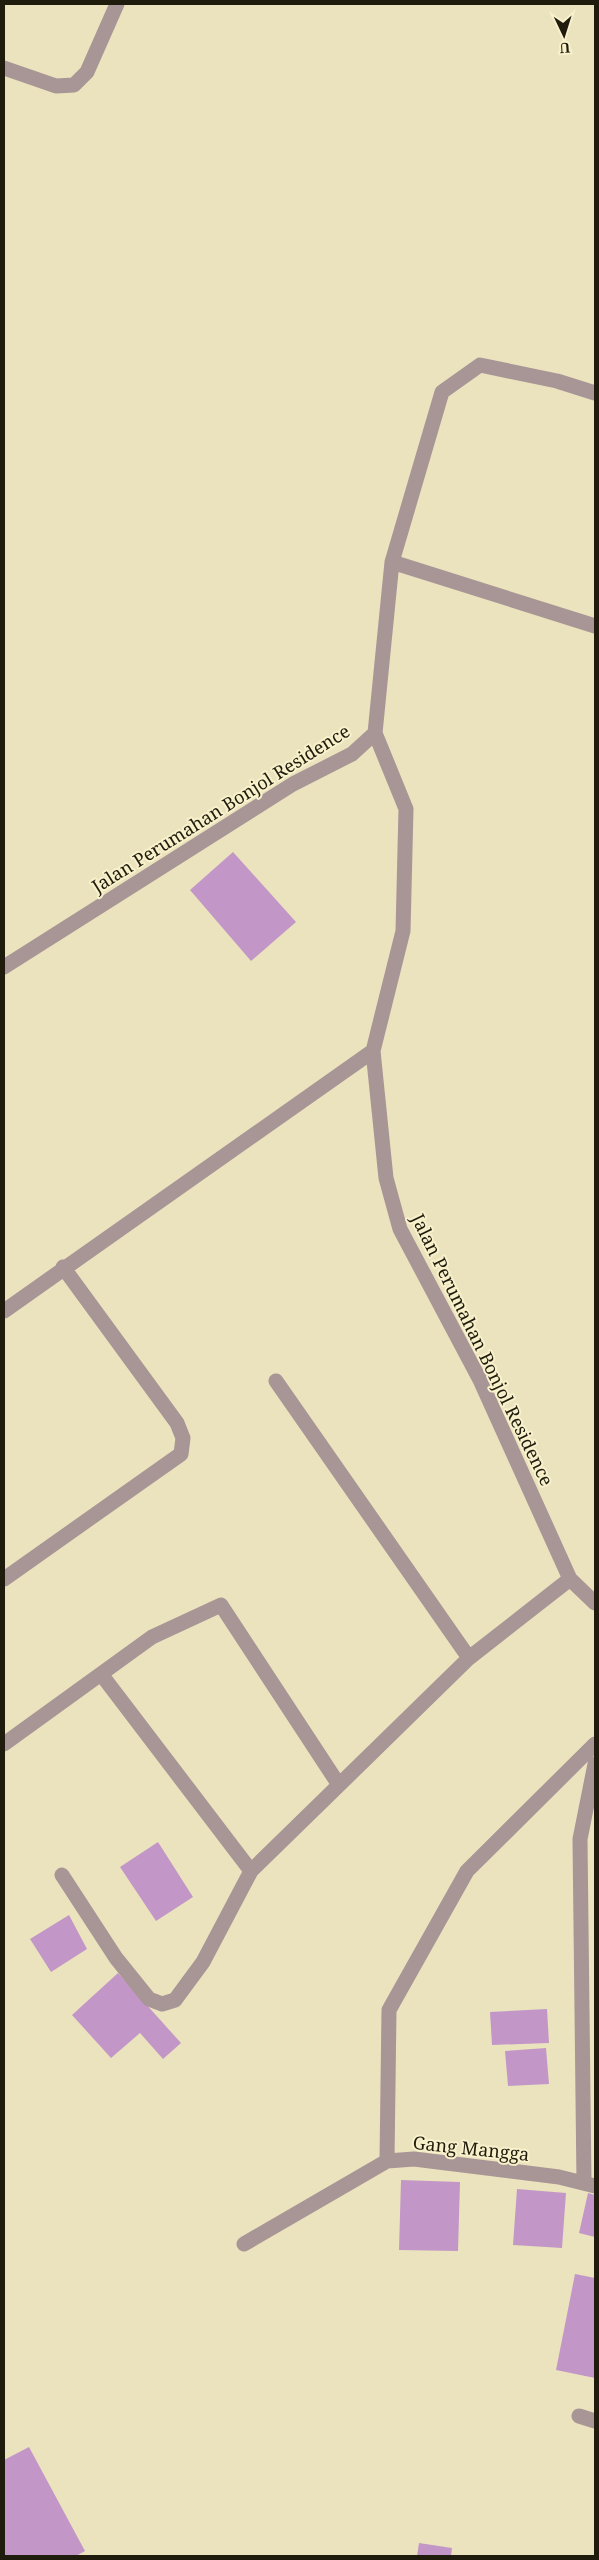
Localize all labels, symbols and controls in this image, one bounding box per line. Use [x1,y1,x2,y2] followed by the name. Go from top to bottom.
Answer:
[539,10,589,60] north arrow
[559,39,571,58] text: U
[86,719,354,898] street label: Jalan Perumahan Bonjol Residence
[406,1209,559,1490] street label: Jalan Perumahan Bonjol Residence
[412,2130,531,2166] street label: Gang Mangga

